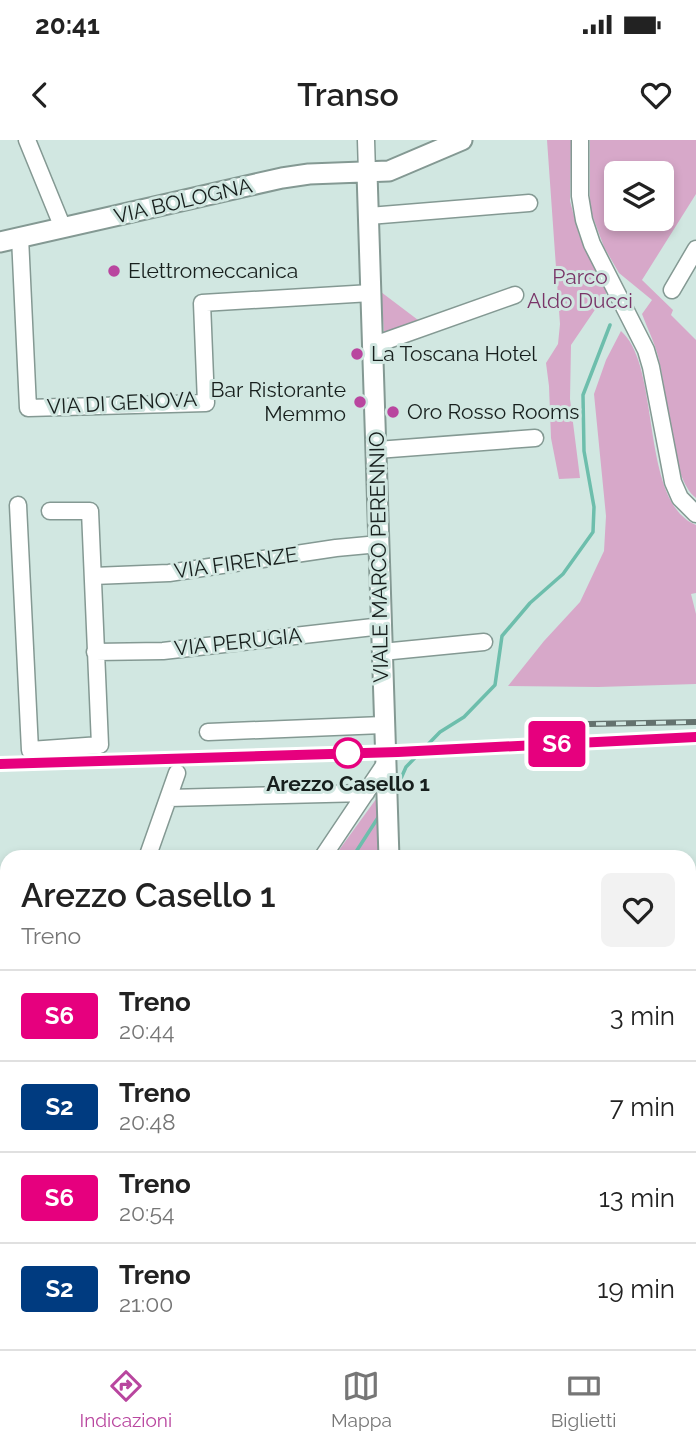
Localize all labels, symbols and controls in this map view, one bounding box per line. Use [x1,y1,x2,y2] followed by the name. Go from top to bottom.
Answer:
[35,10,100,40] text: 20:41
[21,76,59,114] icon: back
[297,76,399,113] text: Transo
[637,76,675,114] icon: heart
[604,161,674,231] map controls
[604,161,674,231] button: layers
[111,172,254,229] street label: VIA BOLOGNA
[128,258,298,283] place label: Elettromeccanica
[106,263,122,279] marker: Elettromeccanica
[527,264,633,313] park label: Parco Aldo Ducci
[371,341,537,366] place label: La Toscana Hotel
[349,346,365,362] marker: La Toscana Hotel
[211,377,346,426] place label: Bar Ristorante Memmo
[46,386,198,419] street label: VIA DI GENOVA
[352,394,368,410] marker: Bar Ristorante Memmo
[407,399,579,424] place label: Oro Rosso Rooms
[385,404,401,420] marker: Oro Rosso Rooms
[364,431,393,683] street label: VIALE MARCO PERENNIO
[172,541,299,584] street label: VIA FIRENZE
[173,622,303,661] street label: VIA PERUGIA
[526,721,588,767] line badge: S6
[542,729,572,758] text: S6
[333,738,363,768] marker: Arezzo Casello 1
[266,771,430,796] place label: Arezzo Casello 1
[601,873,675,947] button: heart
[21,876,275,915] text: Arezzo Casello 1
[21,922,81,949] text: Treno
[119,987,191,1017] text: Treno
[45,1001,74,1030] text: S6
[610,1001,675,1031] text: 3 min
[119,1017,175,1044] text: 20:44
[119,1078,191,1108] text: Treno
[45,1092,74,1121] text: S2
[610,1092,675,1122] text: 7 min
[119,1108,176,1135] text: 20:48
[119,1169,191,1199] text: Treno
[45,1183,74,1212] text: S6
[599,1183,675,1213] text: 13 min
[119,1199,174,1226] text: 20:54
[119,1260,191,1290] text: Treno
[45,1274,74,1303] text: S2
[597,1274,675,1304] text: 19 min
[119,1290,173,1317] text: 21:00
[79,1367,172,1431] tab: Indicazioni
[331,1367,392,1431] tab: Mappa
[551,1367,617,1431] tab: Biglietti

